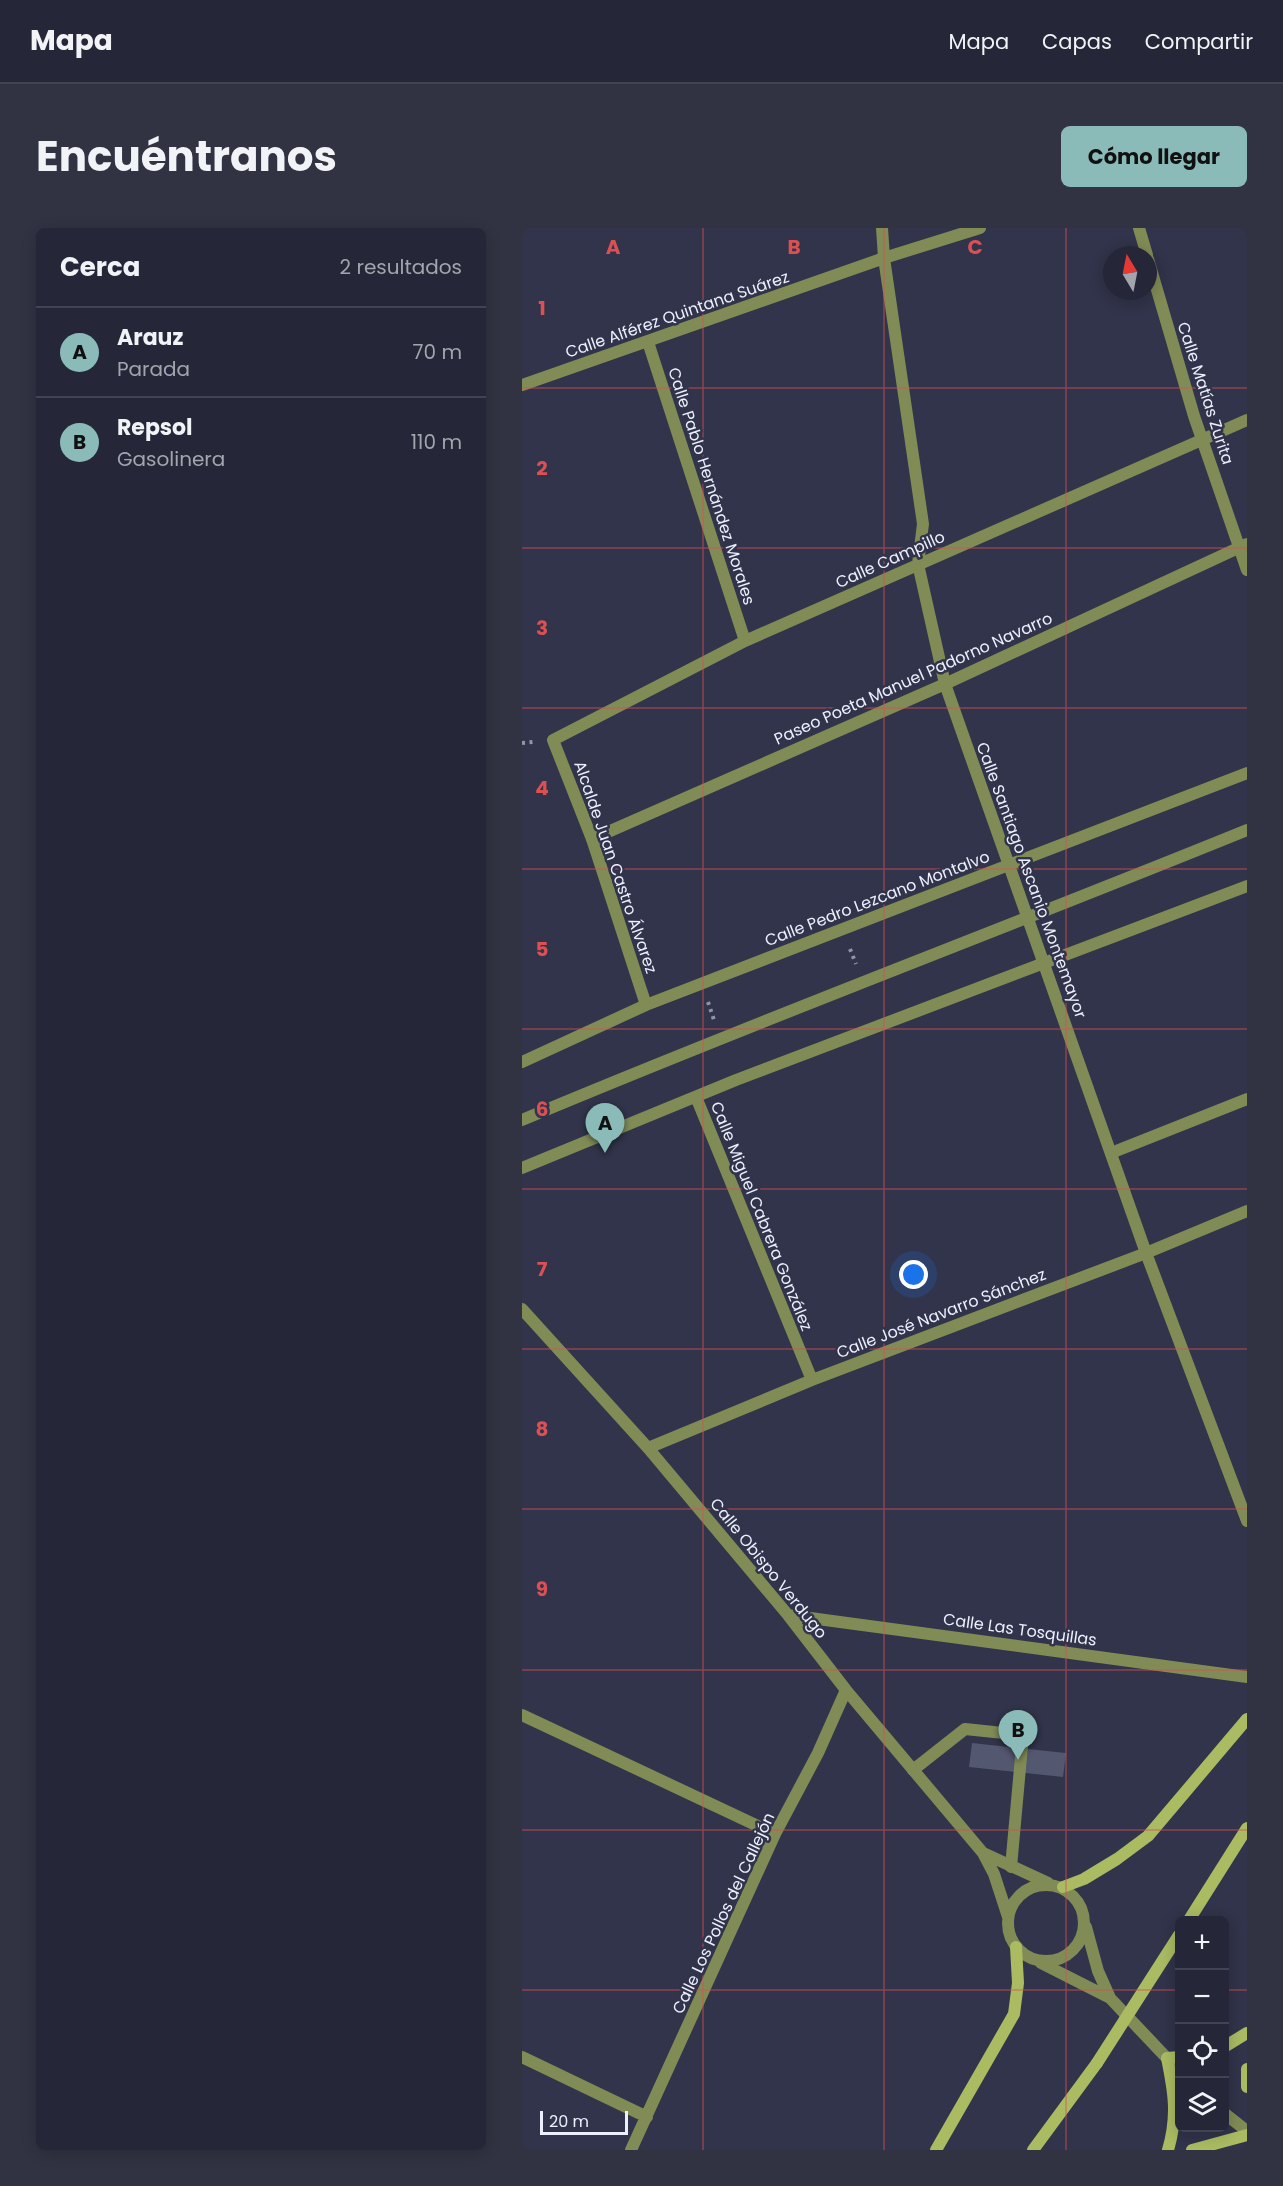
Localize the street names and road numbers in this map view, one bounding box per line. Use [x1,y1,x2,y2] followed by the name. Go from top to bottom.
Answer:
[562,265,792,364] street label: Calle Alférez Quintana Suárez
[1172,319,1239,467] street label: Calle Matías Zurita
[662,365,761,608] street label: Calle Pablo Hernández Morales
[832,525,949,594] street label: Calle Campillo
[770,606,1056,750] street label: Paseo Poeta Manuel Padorno Navarro
[971,739,1092,1022] street label: Calle Santiago Ascanio Montemayor
[568,758,663,977] street label: Alcalde Juan Castro Álvarez
[761,845,993,952] street label: Calle Pedro Lezcano Montalvo
[705,1098,818,1334] street label: Calle Miguel Cabrera González
[833,1263,1049,1364] street label: Calle José Navarro Sánchez
[705,1493,833,1644] street label: Calle Obispo Verdugo
[942,1607,1098,1652] street label: Calle Las Tosquillas
[667,1809,780,2018] street label: Calle Los Pollos del Callejón

